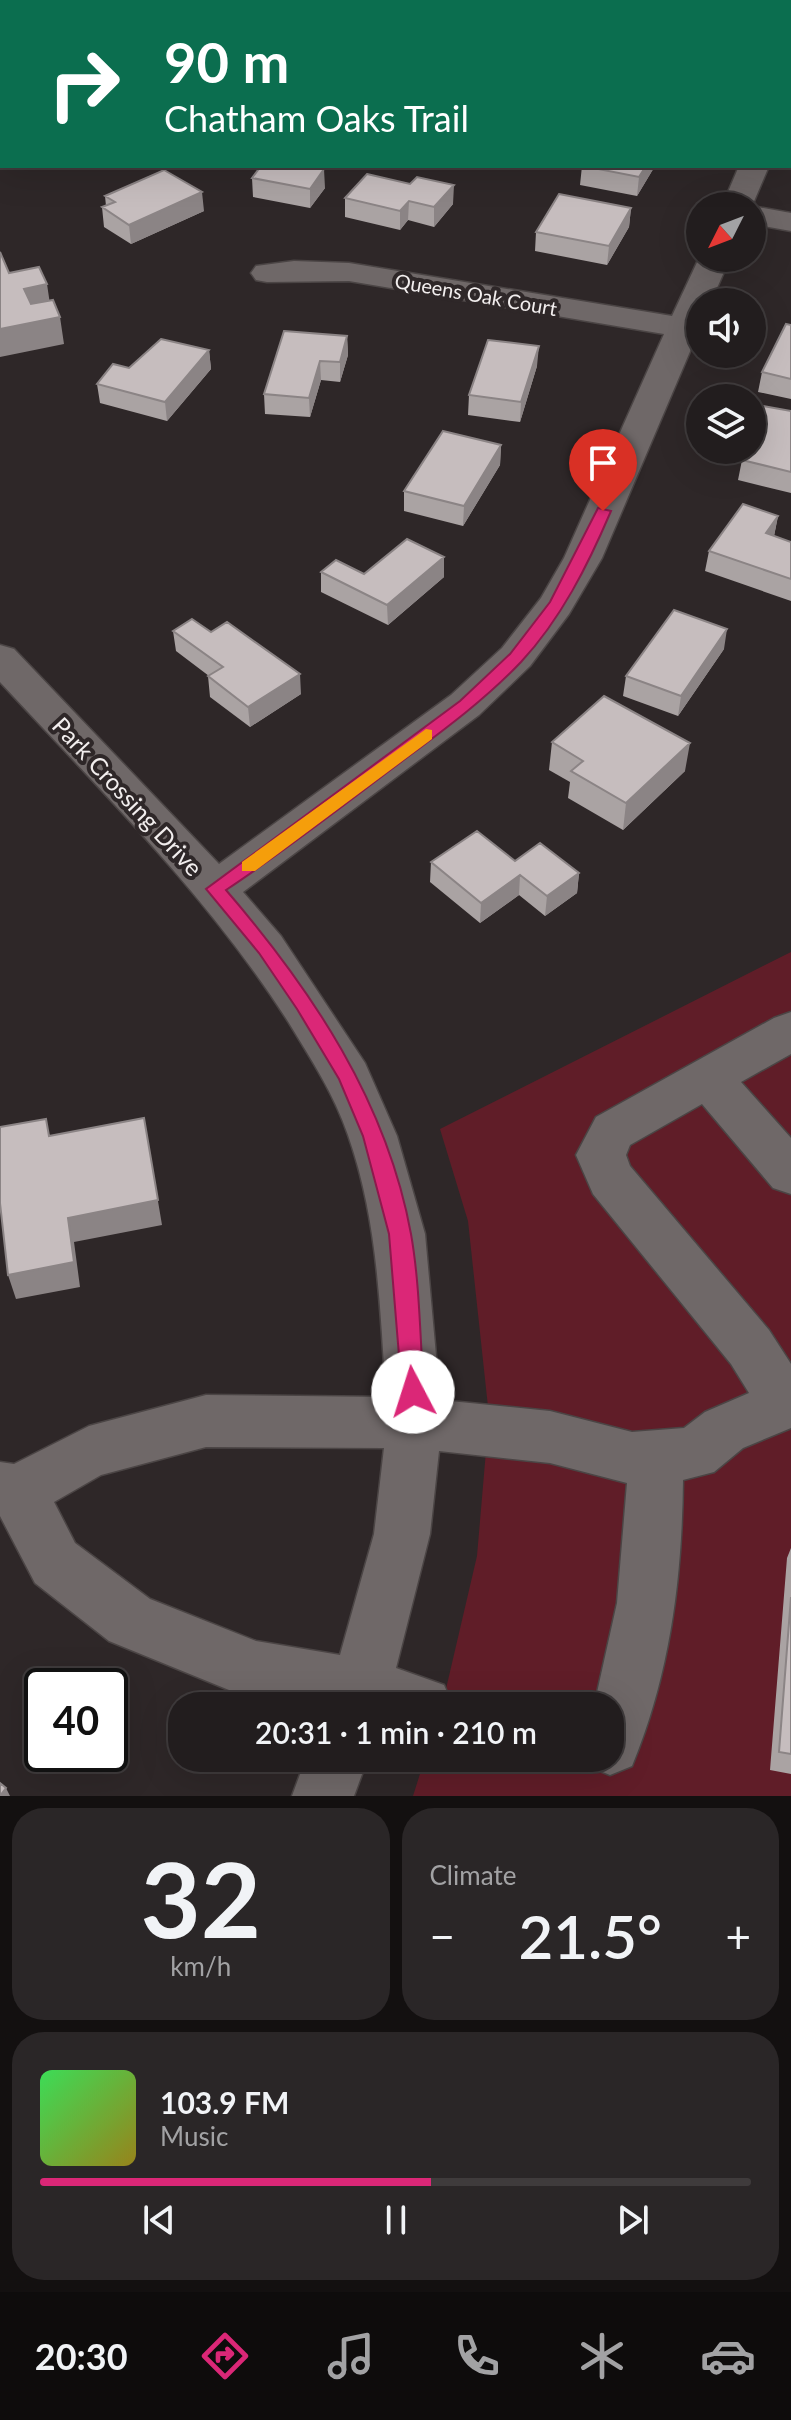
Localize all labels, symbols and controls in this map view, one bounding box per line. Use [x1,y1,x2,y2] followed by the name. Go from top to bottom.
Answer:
[164,28,289,95] text: 90 m
[32,32,136,136] icon: right
[164,96,469,140] text: Chatham Oaks Trail
[686,192,766,272] north arrow
[686,192,766,464] map controls
[393,268,559,320] street label: Queens Oak Court
[686,288,766,368] button: sound
[686,384,766,464] button: layers
[569,429,637,511] pin
[581,441,625,485] icon: arrive
[47,711,209,881] street label: Park Crossing Drive
[371,1350,455,1434] position arrow
[24,1668,128,1772] speed limit sign: 40
[255,1714,537,1750] text: 20:31 · 1 min · 210 m
[140,1835,261,1960] text: 32
[430,1859,516,1891] text: Climate
[519,1900,662,1972] text: 21.5°
[430,1910,455,1962] text: −
[725,1910,751,1962] text: +
[170,1950,231,1982] text: km/h
[160,2084,289,2120] text: 103.9 FM
[160,2120,228,2152] text: Music
[137,2198,181,2242] icon: previous
[374,2198,418,2242] icon: pause
[611,2198,655,2242] icon: next
[197,2328,253,2384] icon: directions
[323,2328,379,2384] icon: music
[449,2328,505,2384] icon: phone
[574,2328,630,2384] icon: climate
[700,2328,756,2384] icon: car
[35,2334,128,2378] text: 20:30

